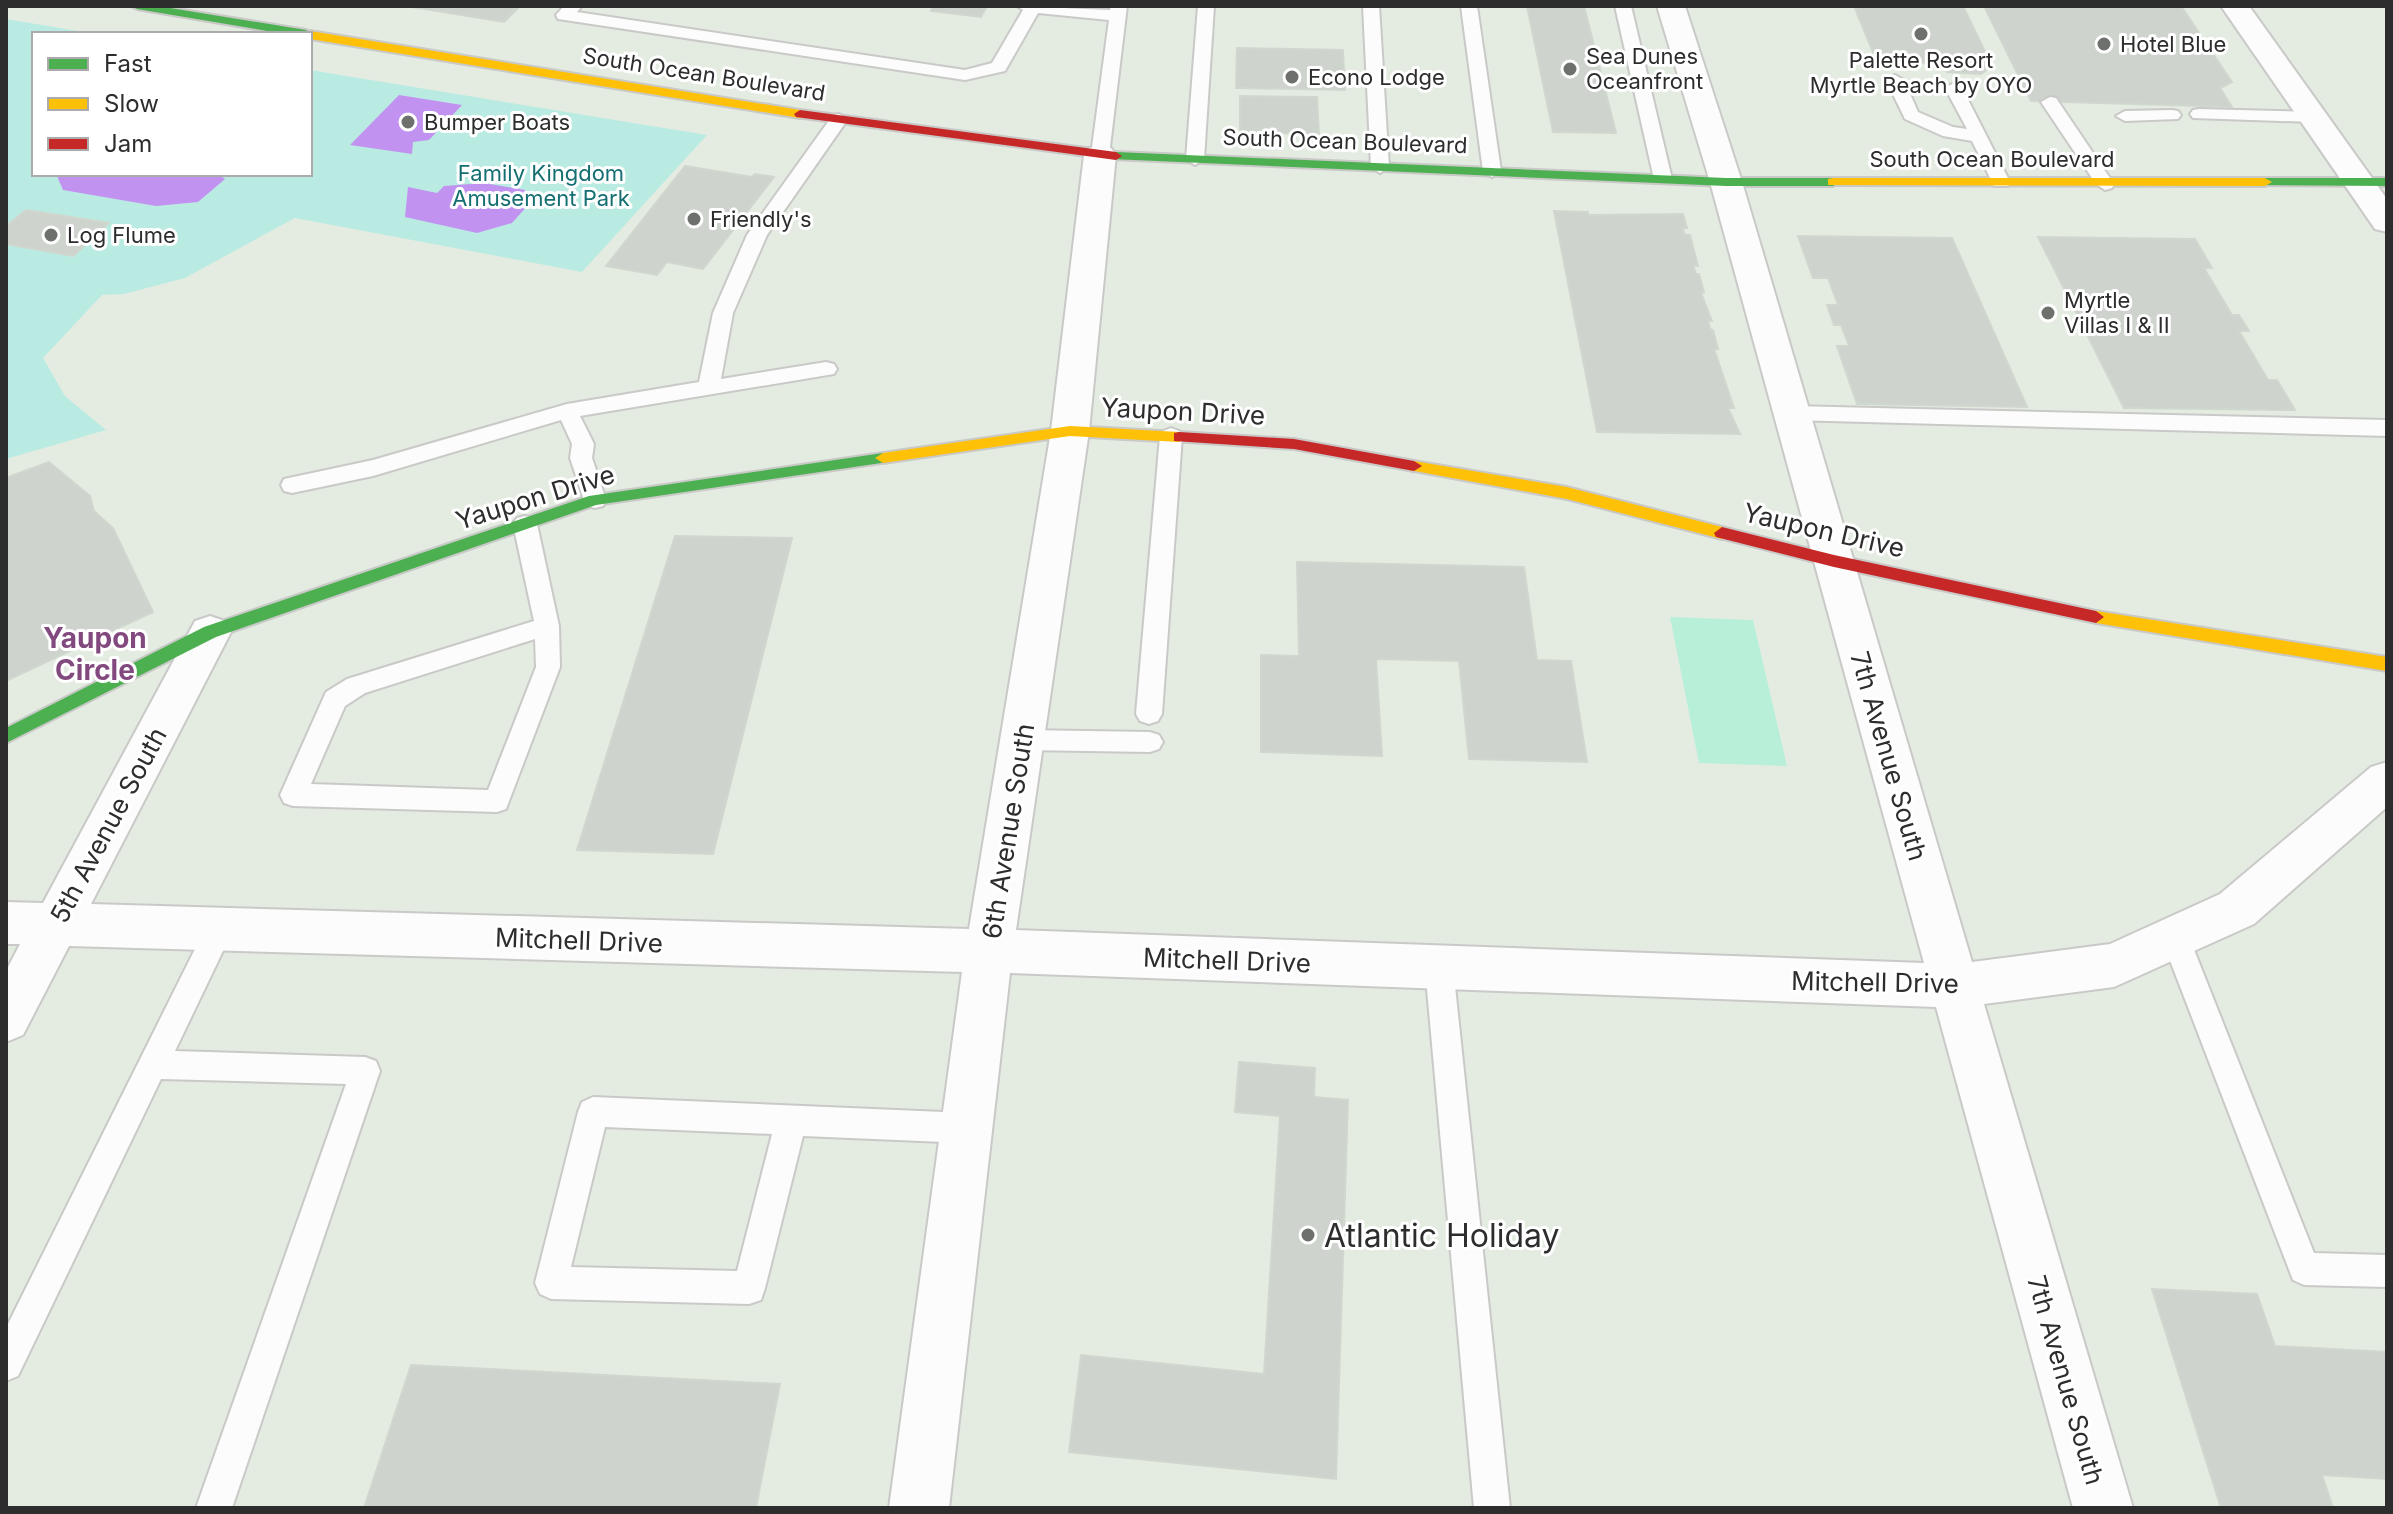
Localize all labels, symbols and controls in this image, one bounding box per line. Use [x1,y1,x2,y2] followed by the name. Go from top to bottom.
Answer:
[1912,25,1930,43] marker: Palette Resort Myrtle Beach by OYO
[2120,31,2226,57] place label: Hotel Blue
[32,32,312,176] legend
[2095,35,2113,53] marker: Hotel Blue
[581,42,827,106] street label: South Ocean Boulevard
[1586,43,1703,94] place label: Sea Dunes Oceanfront
[1810,47,2032,98] place label: Palette Resort Myrtle Beach by OYO
[104,49,152,78] text: Fast
[1561,60,1579,78] marker: Sea Dunes Oceanfront
[1308,64,1445,90] place label: Econo Lodge
[1283,68,1301,86] marker: Econo Lodge
[104,89,159,118] text: Slow
[424,109,570,135] place label: Bumper Boats
[399,113,417,131] marker: Bumper Boats
[1222,124,1468,158] street label: South Ocean Boulevard
[104,129,152,158] text: Jam
[1870,146,2115,172] street label: South Ocean Boulevard
[452,160,630,211] park label: Family Kingdom Amusement Park
[710,206,812,232] place label: Friendly's
[685,210,703,228] marker: Friendly's
[67,222,176,248] place label: Log Flume
[42,226,60,244] marker: Log Flume
[2064,287,2170,338] place label: Myrtle Villas I & II
[2039,304,2057,322] marker: Myrtle Villas I & II
[1100,391,1266,431] street label: Yaupon Drive
[452,458,618,536] street label: Yaupon Drive
[1740,496,1908,564] street label: Yaupon Drive
[43,621,147,687] district label: Yaupon Circle
[1844,648,1934,864] street label: 7th Avenue South
[976,721,1040,941] street label: 6th Avenue South
[43,722,173,928] street label: 5th Avenue South
[495,922,663,958] street label: Mitchell Drive
[1143,942,1311,978] street label: Mitchell Drive
[1791,965,1959,999] street label: Mitchell Drive
[1324,1216,1560,1255] place label: Atlantic Holiday
[1299,1226,1317,1244] marker: Atlantic Holiday
[2021,1272,2111,1488] street label: 7th Avenue South

